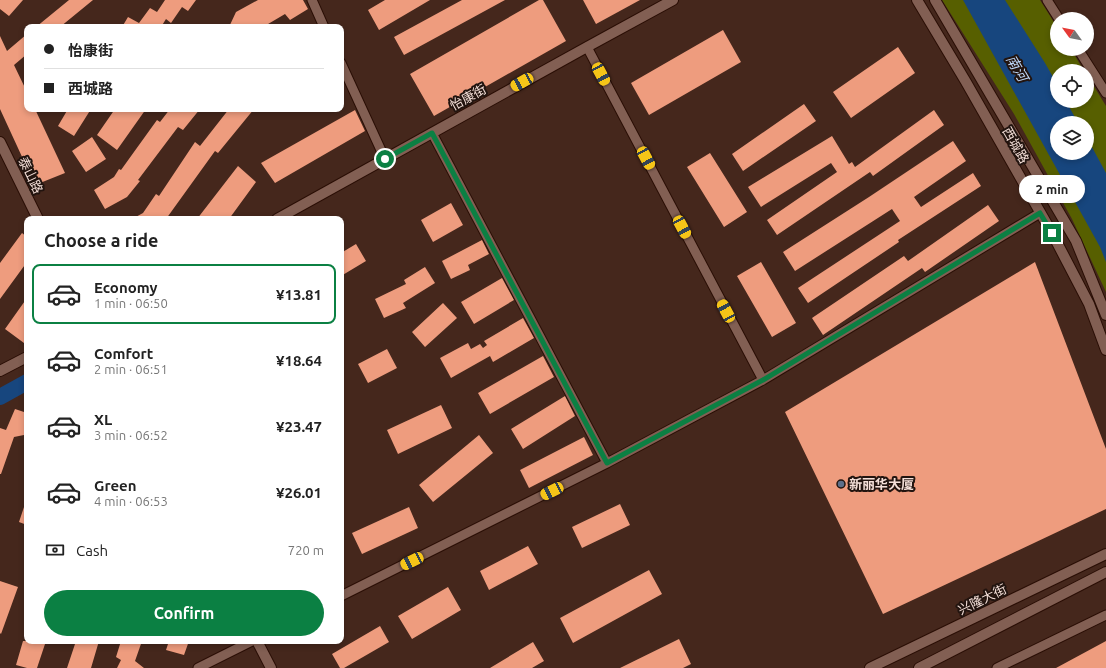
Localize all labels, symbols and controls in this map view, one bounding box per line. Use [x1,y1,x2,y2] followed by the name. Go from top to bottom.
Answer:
[1050,12,1094,56] north arrow
[1050,12,1094,160] map controls
[68,42,113,59] text: 怡康街
[1003,52,1032,87] water label: 南河
[590,61,612,87] car
[1050,64,1094,108] button: locate
[509,71,535,93] car
[68,80,113,97] text: 西城路
[448,81,488,113] street label: 怡康街
[1050,116,1094,160] button: layers
[1000,125,1032,165] street label: 西城路
[635,145,657,171] car
[376,150,394,168] route start
[16,154,46,196] street label: 泰山路
[1019,175,1085,203] callout: 2 min
[1036,182,1068,196] text: 2 min
[671,214,693,240] car
[1043,224,1061,242] route end
[44,230,158,250] text: Choose a ride
[46,276,82,312] icon: car
[94,279,158,296] text: Economy
[276,286,322,303] text: ¥13.81
[94,296,168,310] text: 1 min · 06:50
[715,298,737,324] car
[46,342,82,378] icon: car
[94,345,153,362] text: Comfort
[276,352,322,369] text: ¥18.64
[94,362,168,376] text: 2 min · 06:51
[46,408,82,444] icon: car
[94,411,112,428] text: XL
[276,418,322,435] text: ¥23.47
[94,428,168,442] text: 3 min · 06:52
[46,474,82,510] icon: car
[94,477,136,494] text: Green
[849,477,914,491] place label: 新丽华大厦
[836,479,846,489] marker: 新丽华大厦
[539,480,565,502] car
[276,484,322,501] text: ¥26.01
[94,494,168,508] text: 4 min · 06:53
[44,539,66,561] icon: cash
[76,542,108,559] text: Cash
[288,543,324,557] text: 720 m
[399,550,425,572] car
[956,581,1008,617] street label: 兴隆大街
[44,590,324,636] button: Confirm

